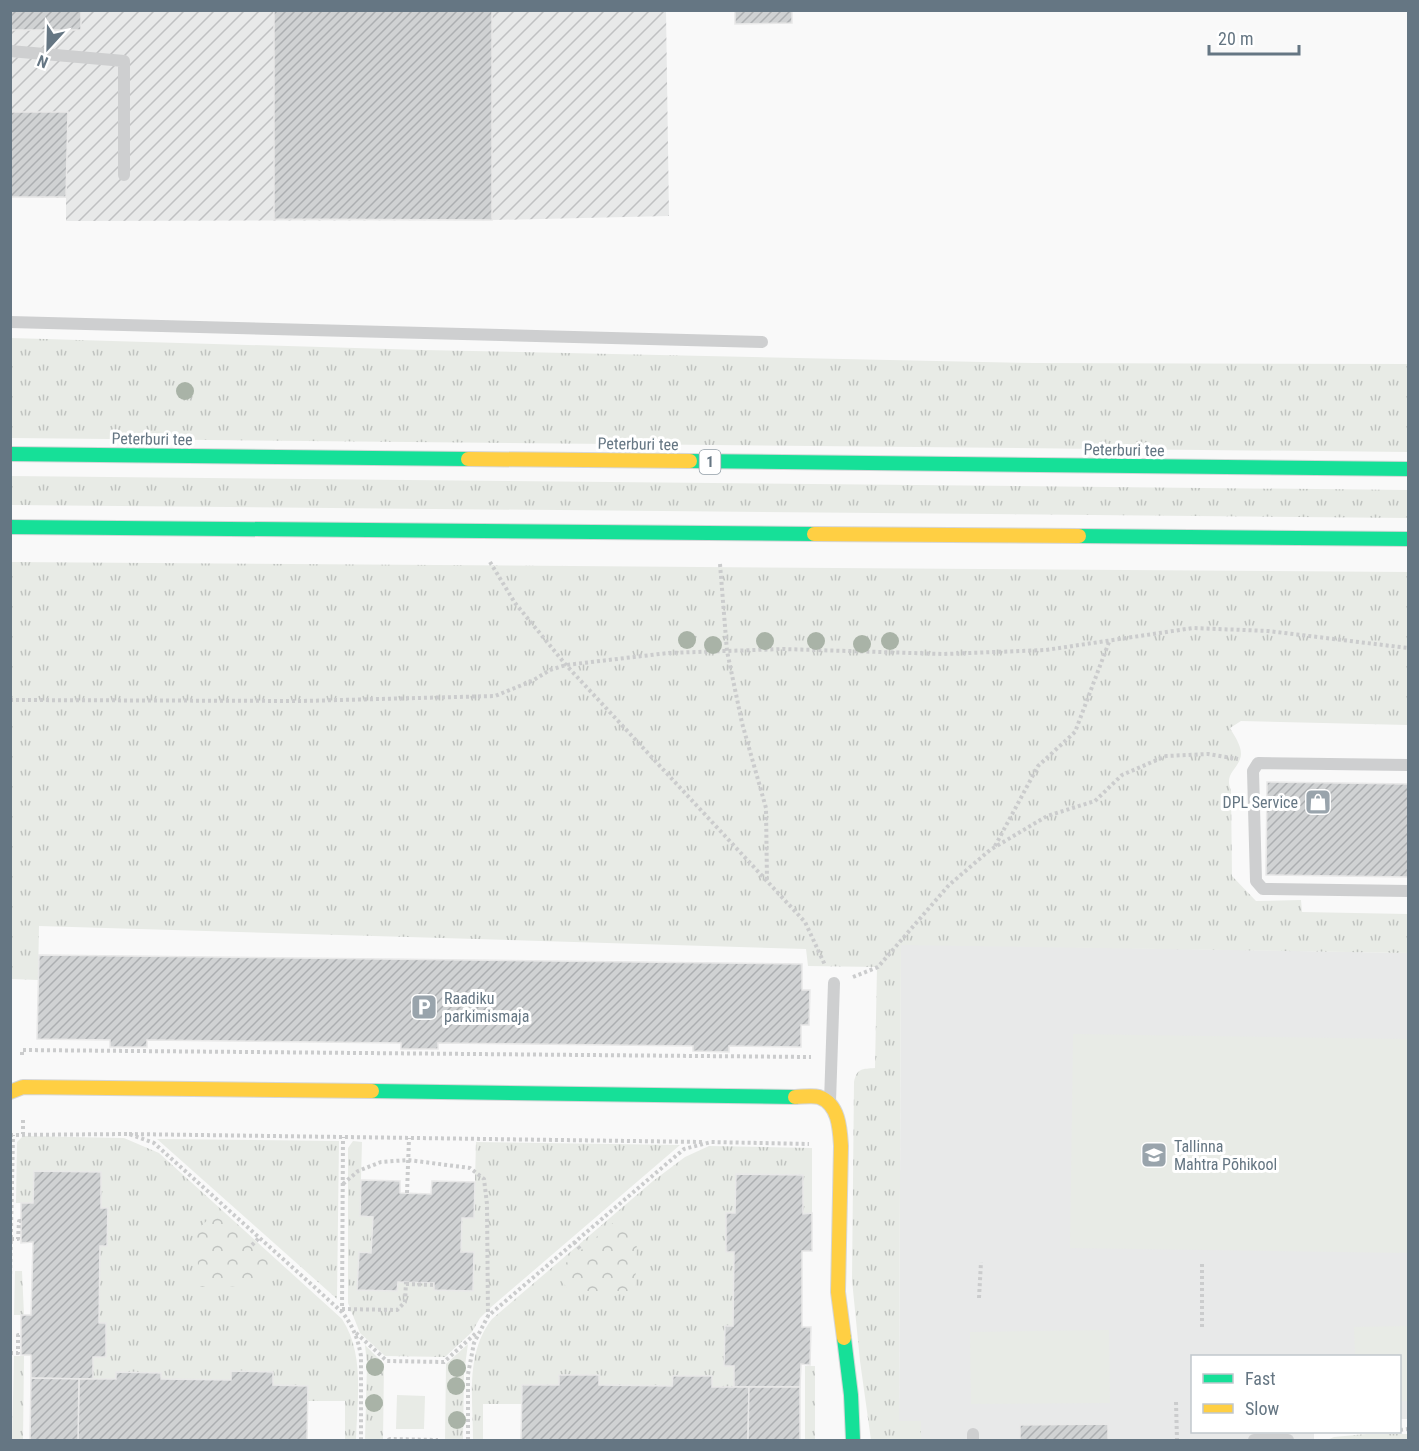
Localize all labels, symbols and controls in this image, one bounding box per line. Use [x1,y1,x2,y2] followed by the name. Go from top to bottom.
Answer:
[18,18,78,78] north arrow
[1209,18,1299,56] scale bar
[1218,28,1253,49] text: 20 m
[34,51,51,72] text: N
[111,429,193,449] street label: Peterburi tee
[597,434,679,454] street label: Peterburi tee
[1083,440,1165,460] street label: Peterburi tee
[700,450,720,474] road number: 1
[1303,787,1333,817] shop icon: DPL Service
[1223,793,1298,812] place label: DPL Service
[444,989,529,1026] place label: Raadiku parkimismaja
[409,992,439,1022] parking icon: Raadiku parkimismaja
[1174,1137,1277,1174] place label: Tallinna Mahtra Põhikool
[1139,1140,1169,1170] school or university icon: Tallinna Mahtra Põhikool
[1191,1355,1401,1433] legend
[1245,1368,1276,1389] text: Fast
[1245,1398,1280,1419] text: Slow

